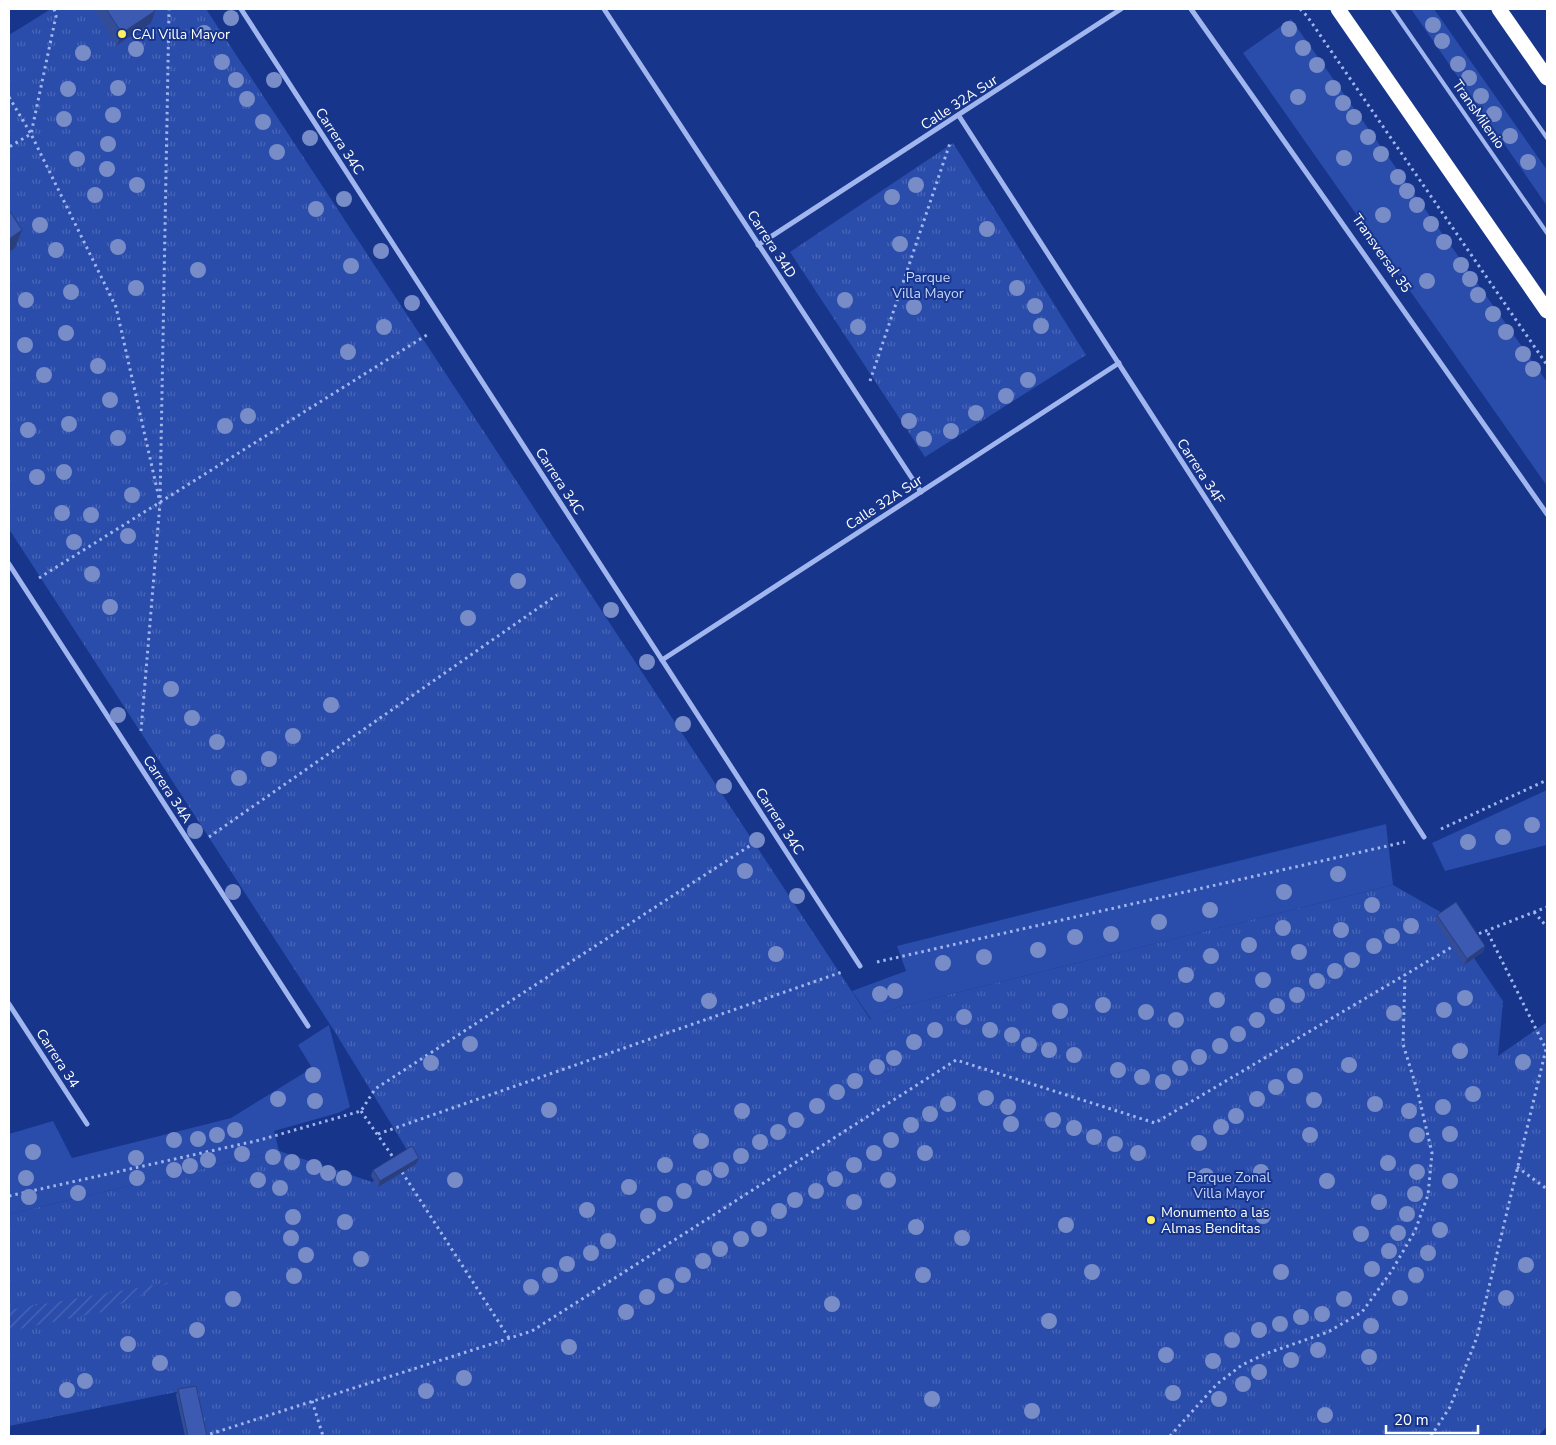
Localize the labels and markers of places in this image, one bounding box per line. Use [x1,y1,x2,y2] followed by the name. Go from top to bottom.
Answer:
[132,25,230,44] place label: CAI Villa Mayor
[116,28,128,40] marker: CAI Villa Mayor
[1161,1203,1270,1238] place label: Monumento a las Almas Benditas
[1145,1214,1157,1226] marker: Monumento a las Almas Benditas

